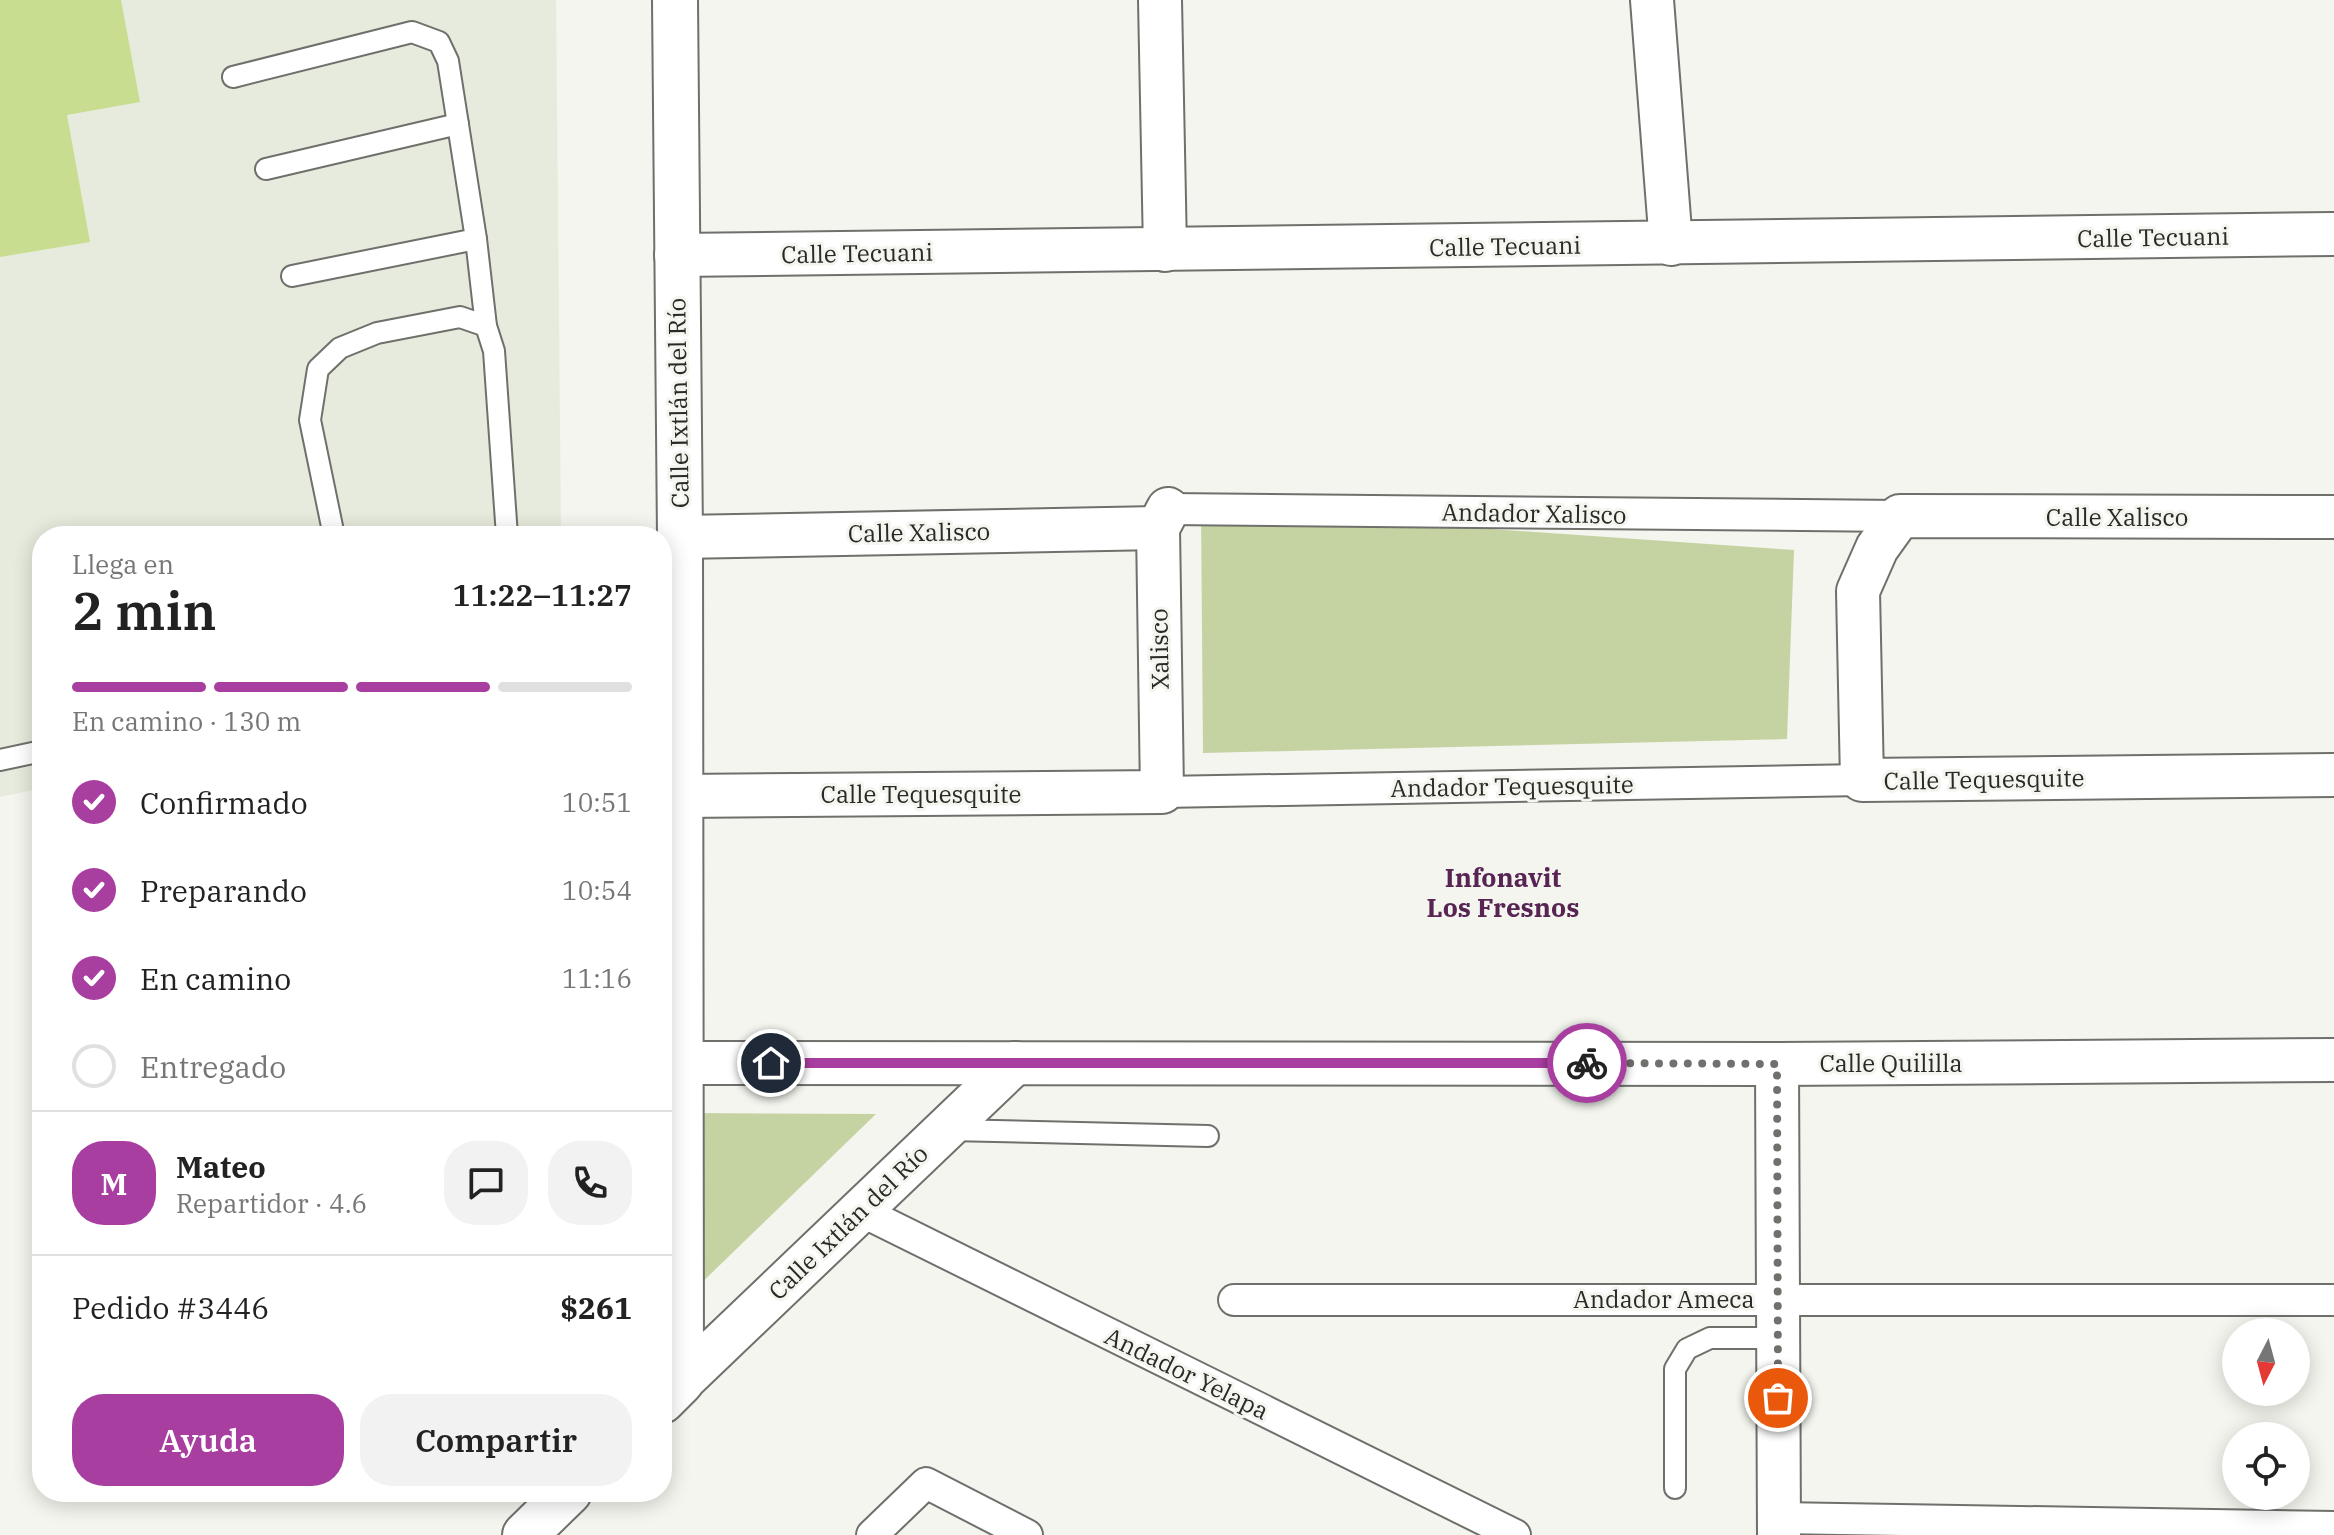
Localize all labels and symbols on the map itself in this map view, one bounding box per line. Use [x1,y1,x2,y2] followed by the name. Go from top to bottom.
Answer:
[2077,220,2229,254] street label: Calle Tecuani
[1429,229,1581,263] street label: Calle Tecuani
[781,236,933,270] street label: Calle Tecuani
[660,298,696,508] street label: Calle Ixtlán del Río
[1441,495,1627,531] street label: Andador Xalisco
[2046,501,2188,533] street label: Calle Xalisco
[848,515,990,549] street label: Calle Xalisco
[1142,608,1176,690] street label: Xalisco
[1883,761,2085,797] street label: Calle Tequesquite
[1390,768,1634,804] street label: Andador Tequesquite
[821,778,1021,810] street label: Calle Tequesquite
[1427,860,1579,924] district label: Infonavit Los Fresnos
[1547,1023,1627,1103] courier
[737,1029,805,1097] pin
[1819,1047,1963,1079] street label: Calle Quililla
[761,1137,935,1307] street label: Calle Ixtlán del Río
[1573,1283,1755,1315] street label: Andador Ameca
[2222,1318,2310,1406] north arrow
[1100,1319,1274,1427] street label: Andador Yelapa
[1744,1364,1812,1432] pin

